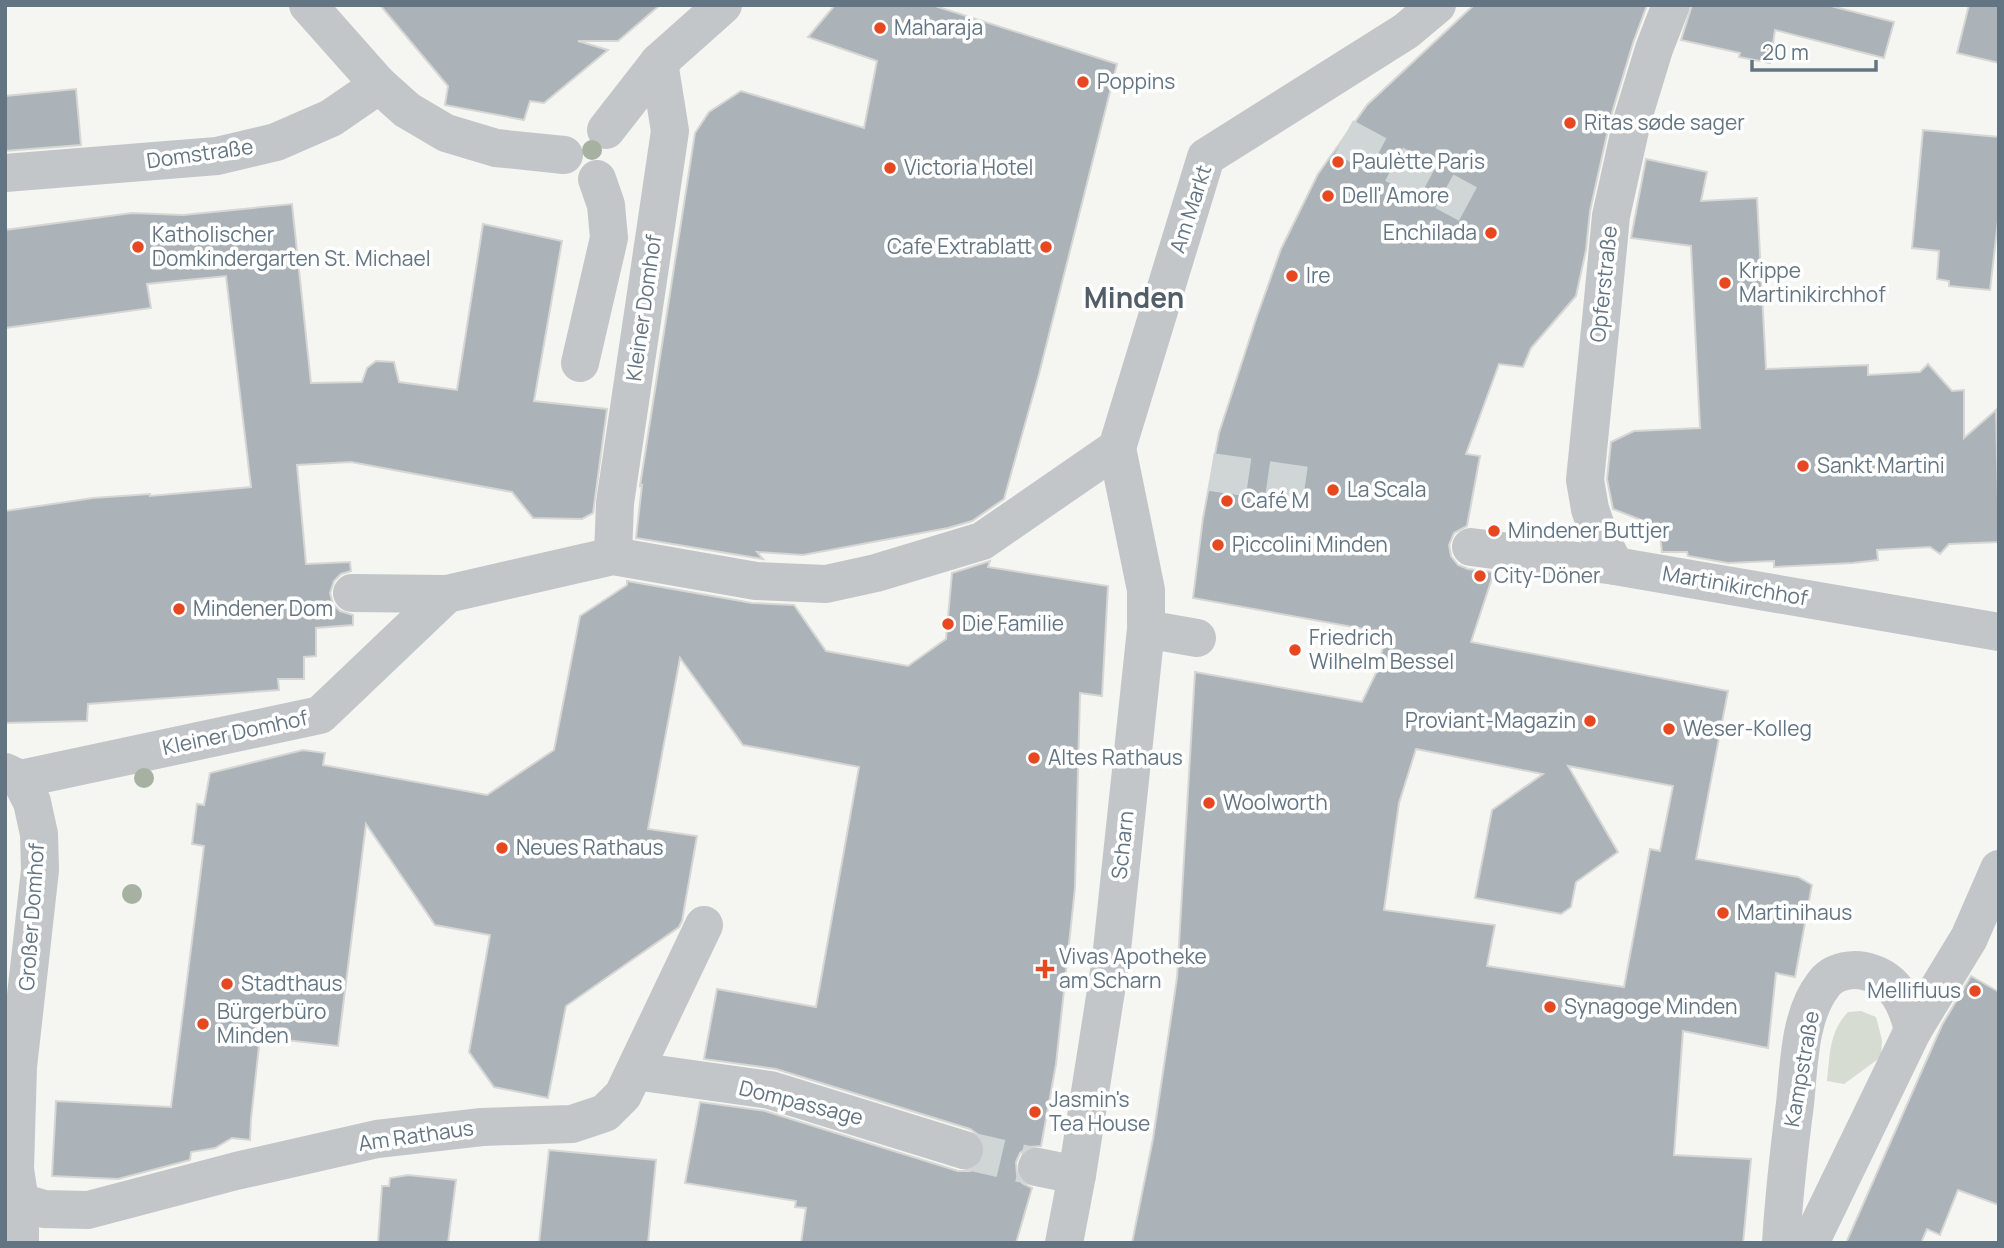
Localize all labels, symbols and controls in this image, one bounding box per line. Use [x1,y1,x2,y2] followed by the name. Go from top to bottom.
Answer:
[894,13,983,41] place label: Maharaja
[872,20,888,36] marker: Maharaja
[1752,28,1876,72] scale bar
[1762,38,1809,66] text: 20 m
[1097,67,1175,95] place label: Poppins
[1075,74,1091,90] marker: Poppins
[1584,108,1745,136] place label: Ritas søde sager
[1562,115,1578,131] marker: Ritas søde sager
[145,132,255,174] street label: Domstraße
[1352,147,1485,175] place label: Paulètte Paris
[904,153,1034,181] place label: Victoria Hotel
[1330,154,1346,170] marker: Paulètte Paris
[882,160,898,176] marker: Victoria Hotel
[1163,161,1217,256] street label: Am Markt
[1342,181,1449,209] place label: Dell' Amore
[1320,188,1336,204] marker: Dell' Amore
[1383,218,1477,246] place label: Enchilada
[152,220,431,272] place label: Katholischer Domkindergarten St. Michael
[1583,224,1623,344] street label: Opferstraße
[1483,225,1499,241] marker: Enchilada
[619,232,667,383] street label: Kleiner Domhof
[887,232,1032,260] place label: Cafe Extrablatt
[130,239,146,255] marker: Katholischer Domkindergarten St. Michael
[1038,239,1054,255] marker: Cafe Extrablatt
[1739,256,1886,308] place label: Krippe Martinikirchhof
[1306,261,1331,289] place label: Ire
[1284,268,1300,284] marker: Ire
[1717,275,1733,291] marker: Krippe Martinikirchhof
[1084,278,1184,316] district label: Minden
[1817,451,1945,479] place label: Sankt Martini
[1795,458,1811,474] marker: Sankt Martini
[1347,475,1426,503] place label: La Scala
[1325,482,1341,498] marker: La Scala
[1241,486,1309,514] place label: Café M
[1219,493,1235,509] marker: Café M
[1508,516,1670,544] place label: Mindener Buttjer
[1486,523,1502,539] marker: Mindener Buttjer
[1232,530,1388,558] place label: Piccolini Minden
[1210,537,1226,553] marker: Piccolini Minden
[1661,558,1810,612] street label: Martinikirchhof
[1494,561,1601,589] place label: City-Döner
[1472,568,1488,584] marker: City-Döner
[193,594,333,622] place label: Mindener Dom
[171,601,187,617] marker: Mindener Dom
[962,609,1064,637] place label: Die Familie
[940,616,956,632] marker: Die Familie
[1309,623,1454,675] place label: Friedrich Wilhelm Bessel
[1287,642,1303,658] marker: Friedrich Wilhelm Bessel
[160,703,310,761] street label: Kleiner Domhof
[1405,706,1576,734] place label: Proviant-Magazin
[1582,713,1598,729] marker: Proviant-Magazin
[1683,714,1812,742] place label: Weser-Kolleg
[1661,721,1677,737] marker: Weser-Kolleg
[1048,743,1183,771] place label: Altes Rathaus
[1026,750,1042,766] marker: Altes Rathaus
[1223,788,1328,816] place label: Woolworth
[1201,795,1217,811] marker: Woolworth
[1104,809,1140,881] street label: Scharn
[516,833,664,861] place label: Neues Rathaus
[494,840,510,856] marker: Neues Rathaus
[12,842,50,992] street label: Großer Domhof
[1737,898,1852,926] place label: Martinihaus
[1715,905,1731,921] marker: Martinihaus
[1059,942,1207,994] place label: Vivas Apotheke am Scharn
[1037,961,1053,977] marker: Vivas Apotheke am Scharn
[241,969,343,997] place label: Stadthaus
[219,976,235,992] marker: Stadthaus
[1867,976,1961,1004] place label: Mellifluus
[1967,983,1983,999] marker: Mellifluus
[1564,992,1738,1020] place label: Synagoge Minden
[217,997,326,1049] place label: Bürgerbüro Minden
[1542,999,1558,1015] marker: Synagoge Minden
[1777,1009,1825,1129] street label: Kampstraße
[195,1016,211,1032] marker: Bürgerbüro Minden
[736,1073,866,1131] street label: Dompassage
[1049,1085,1150,1137] place label: Jasmin's Tea House
[1027,1104,1043,1120] marker: Jasmin's Tea House
[356,1113,475,1157] street label: Am Rathaus

